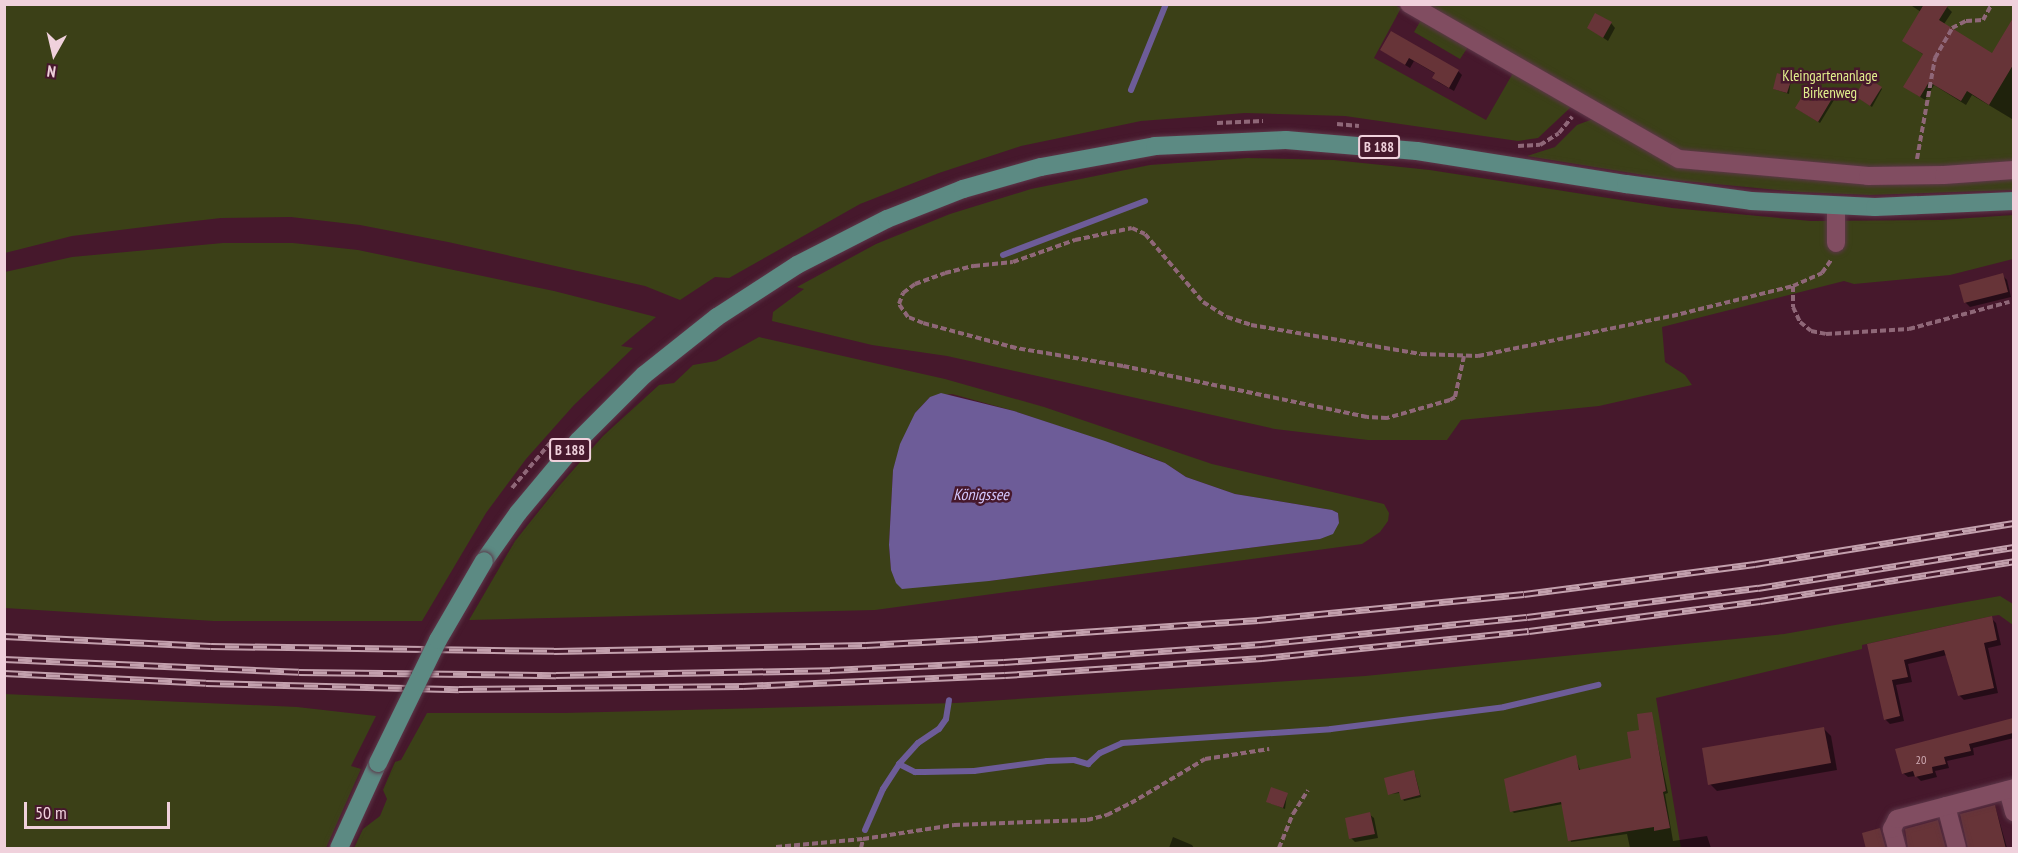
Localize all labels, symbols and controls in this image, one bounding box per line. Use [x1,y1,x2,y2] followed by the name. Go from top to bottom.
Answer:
[24,24,84,84] north arrow
[46,61,57,82] text: N
[1782,66,1878,101] park label: Kleingartenanlage Birkenweg
[1358,136,1400,158] road number: B 188
[549,439,591,461] road number: B 188
[953,484,1009,504] water label: Königssee
[1916,753,1926,767] house number: 20
[27,790,172,828] scale bar
[35,801,67,824] text: 50 m

